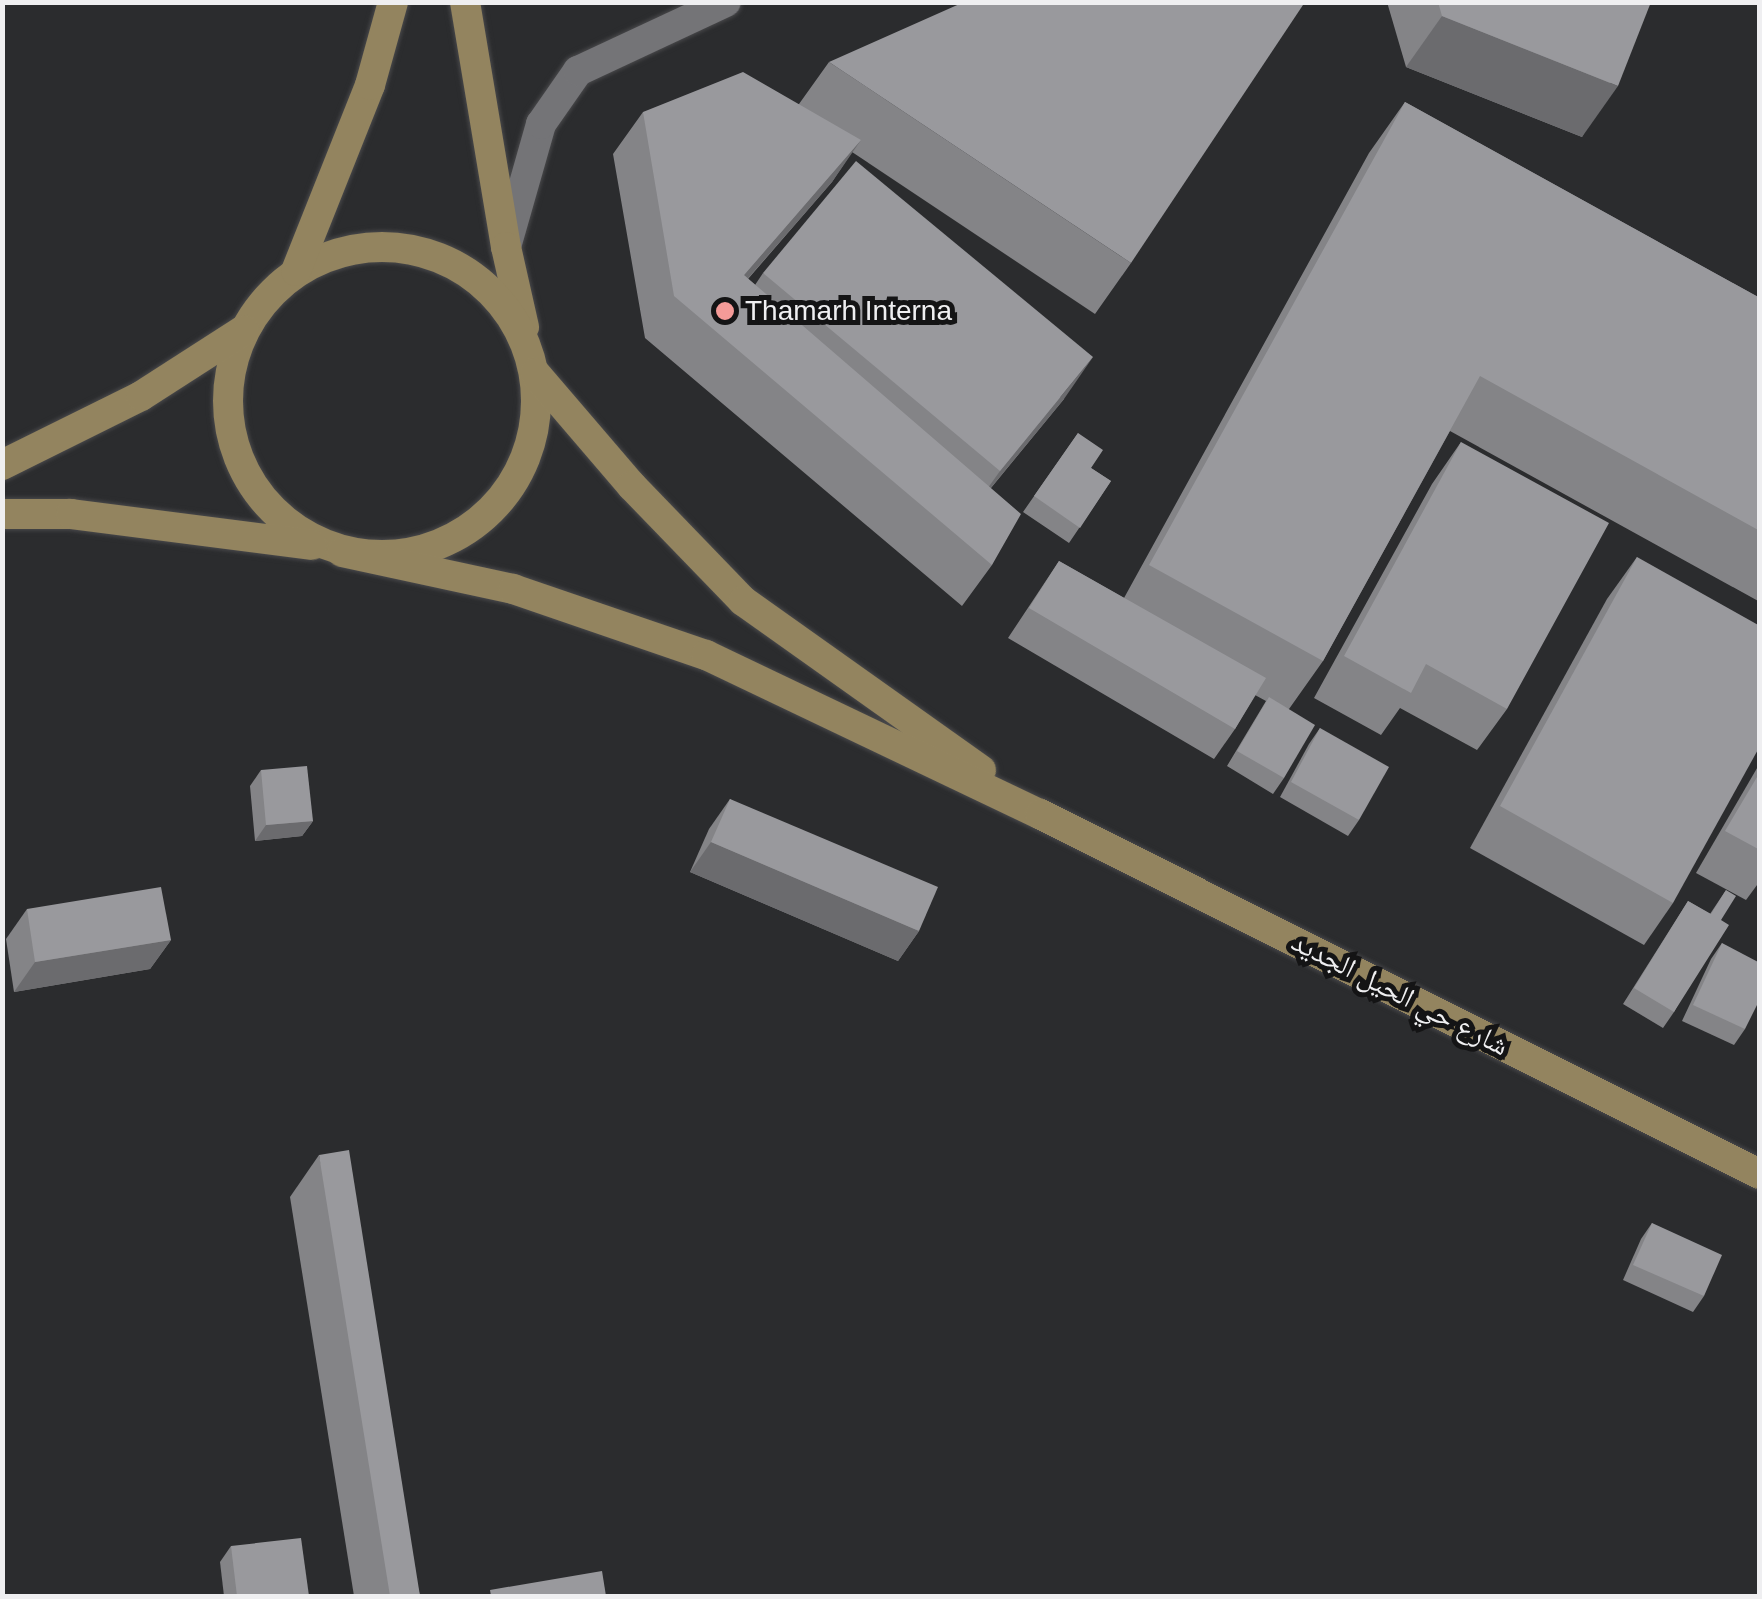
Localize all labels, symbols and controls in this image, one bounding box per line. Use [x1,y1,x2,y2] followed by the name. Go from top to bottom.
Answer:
[745,294,952,328] place label: Thamarh Interna
[714,300,736,322] marker: Thamarh Interna
[1286,925,1514,1063] street label: شارع حي الحيل الجديد

